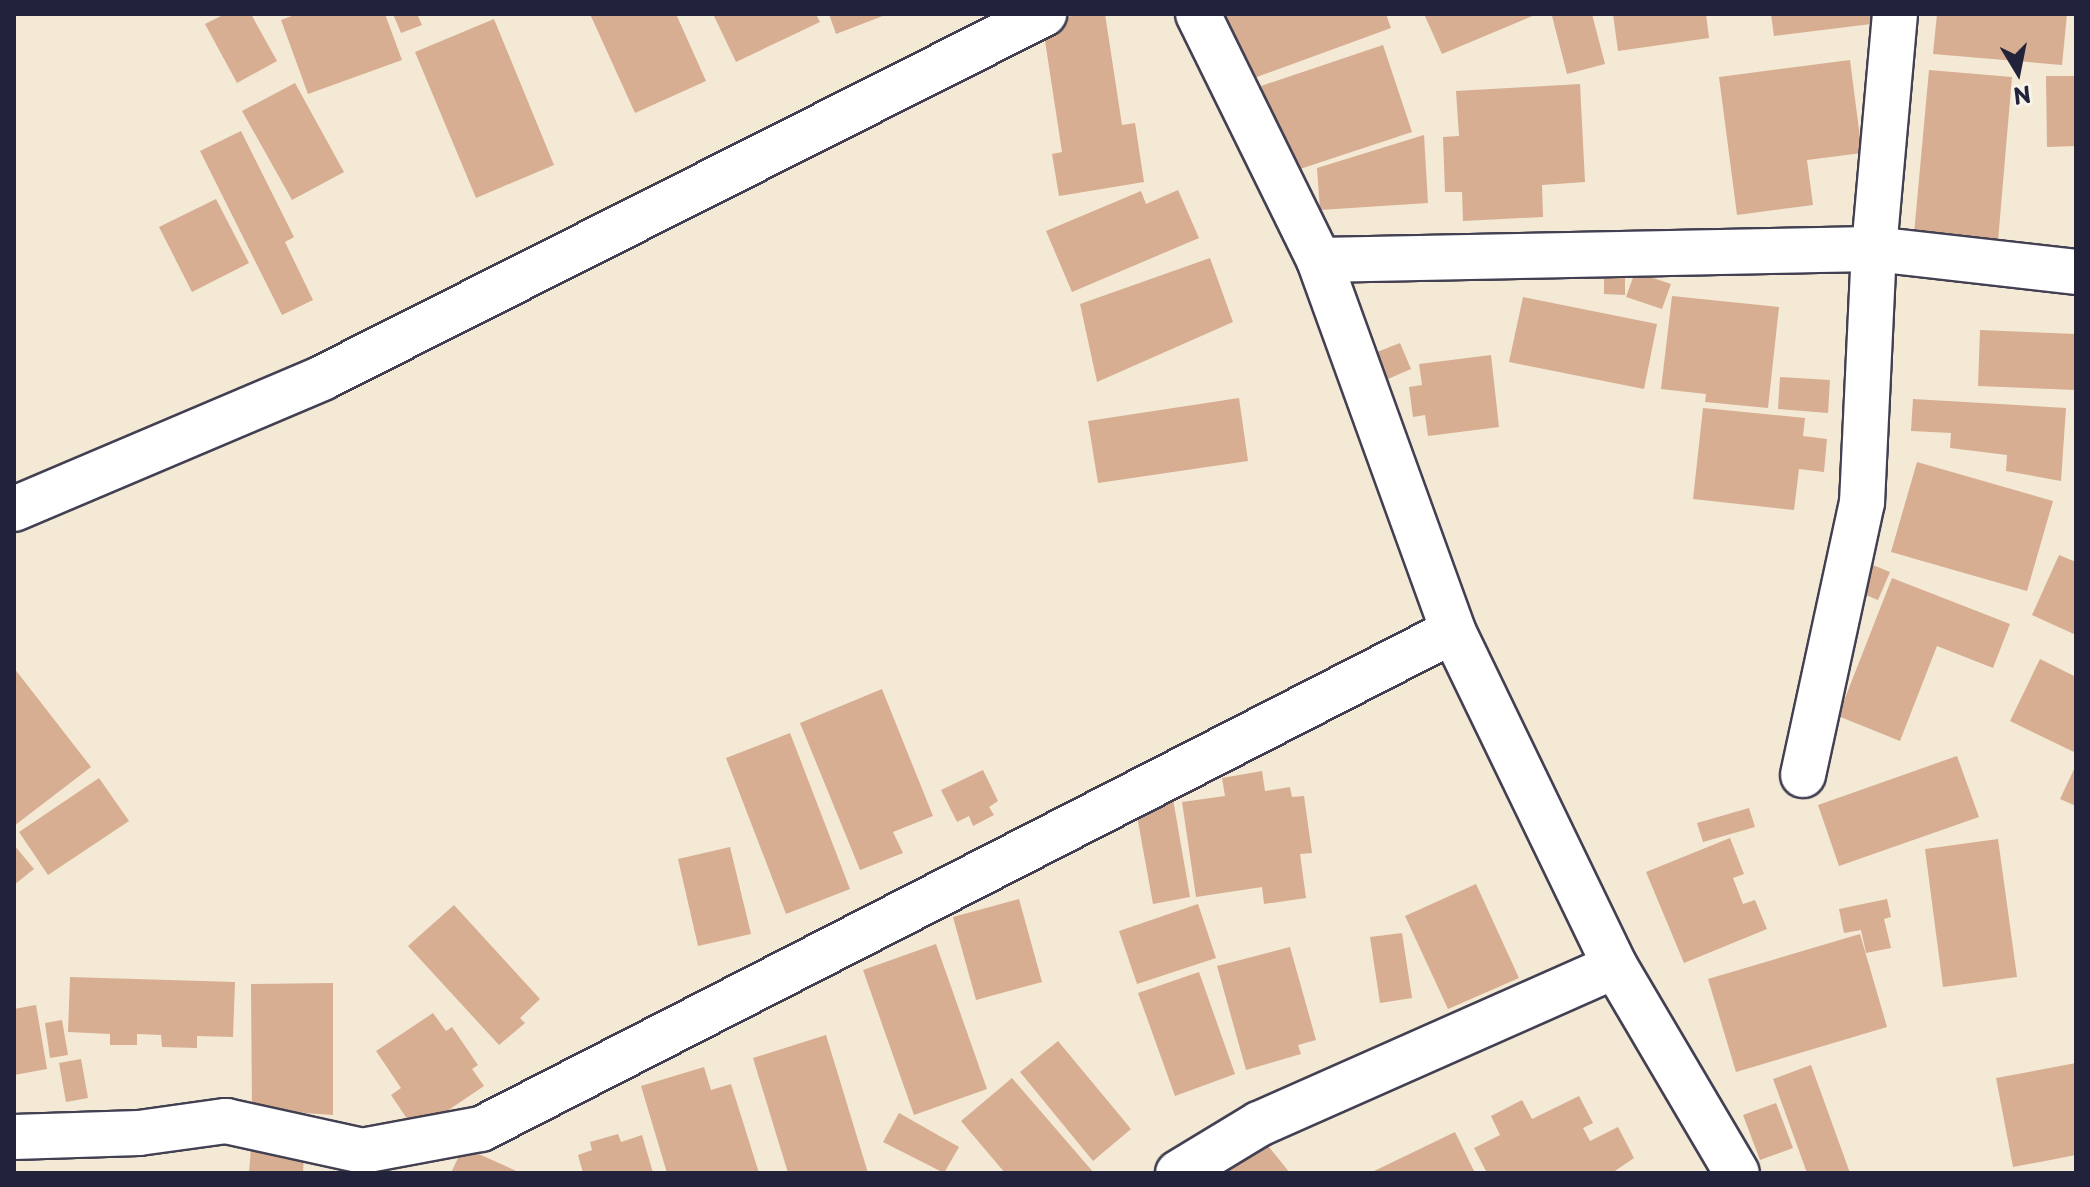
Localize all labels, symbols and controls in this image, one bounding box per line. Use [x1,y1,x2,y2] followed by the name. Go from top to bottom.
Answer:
[1978,32,2058,112] north arrow
[2011,78,2034,114] text: N

